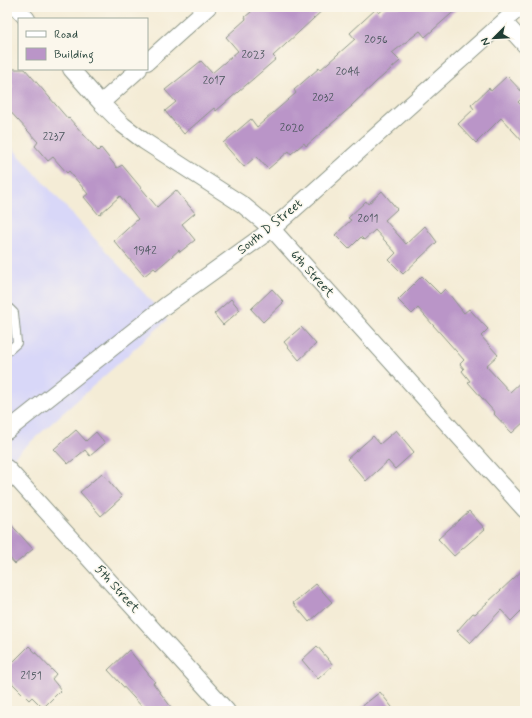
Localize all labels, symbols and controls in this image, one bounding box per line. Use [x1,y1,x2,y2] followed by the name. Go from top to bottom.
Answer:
[18,18,148,70] legend
[474,18,514,58] north arrow
[54,27,78,43] text: Road
[364,33,388,47] house number: 2056
[478,35,494,48] text: N
[54,47,94,64] text: Building
[241,48,265,62] house number: 2023
[336,65,361,79] house number: 2044
[203,74,226,88] house number: 2017
[312,91,334,105] house number: 2032
[280,121,304,135] house number: 2020
[43,130,65,144] house number: 2237
[234,195,306,259] street label: South D Street
[358,212,379,226] house number: 2011
[133,244,157,258] house number: 1942
[286,247,338,302] street label: 6th Street
[91,561,143,617] street label: 5th Street
[20,669,42,683] house number: 2151

